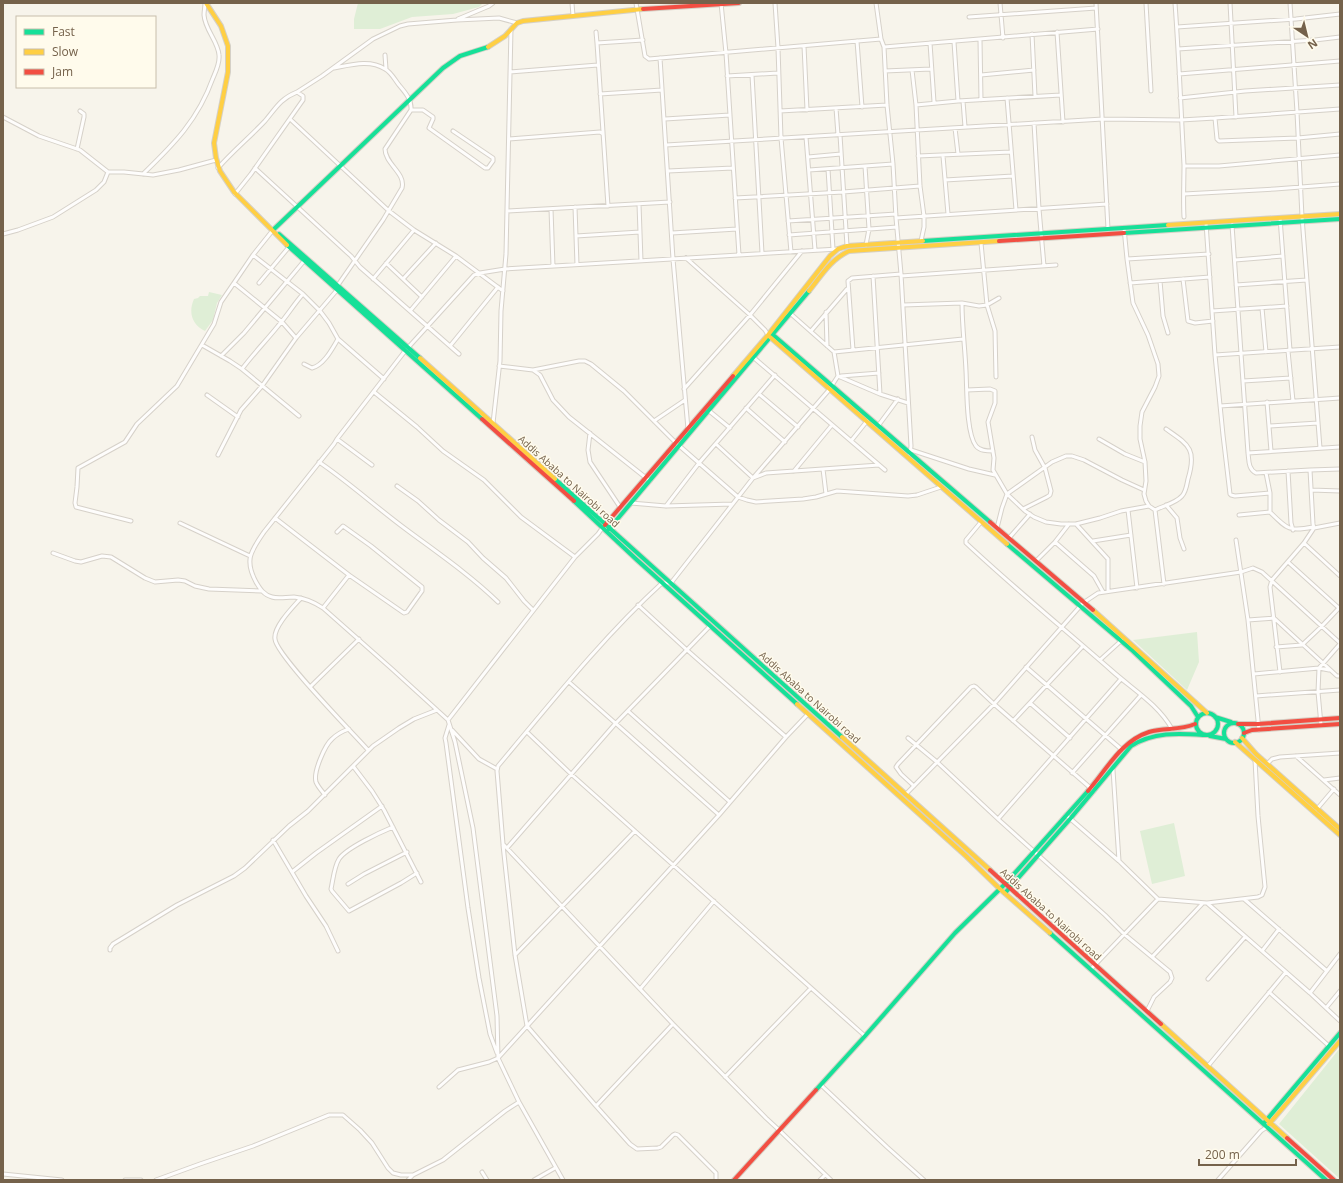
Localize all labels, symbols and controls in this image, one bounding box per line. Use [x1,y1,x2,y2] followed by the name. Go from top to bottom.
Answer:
[16,16,156,88] legend
[1287,16,1327,56] north arrow
[52,23,75,40] text: Fast
[1305,36,1321,53] text: N
[52,43,79,60] text: Slow
[51,63,73,80] text: Jam
[515,432,623,530] street label: Addis Ababa to Nairobi road
[756,648,864,746] street label: Addis Ababa to Nairobi road
[997,865,1105,963] street label: Addis Ababa to Nairobi road
[1199,1141,1296,1167] scale bar
[1205,1146,1240,1163] text: 200 m

